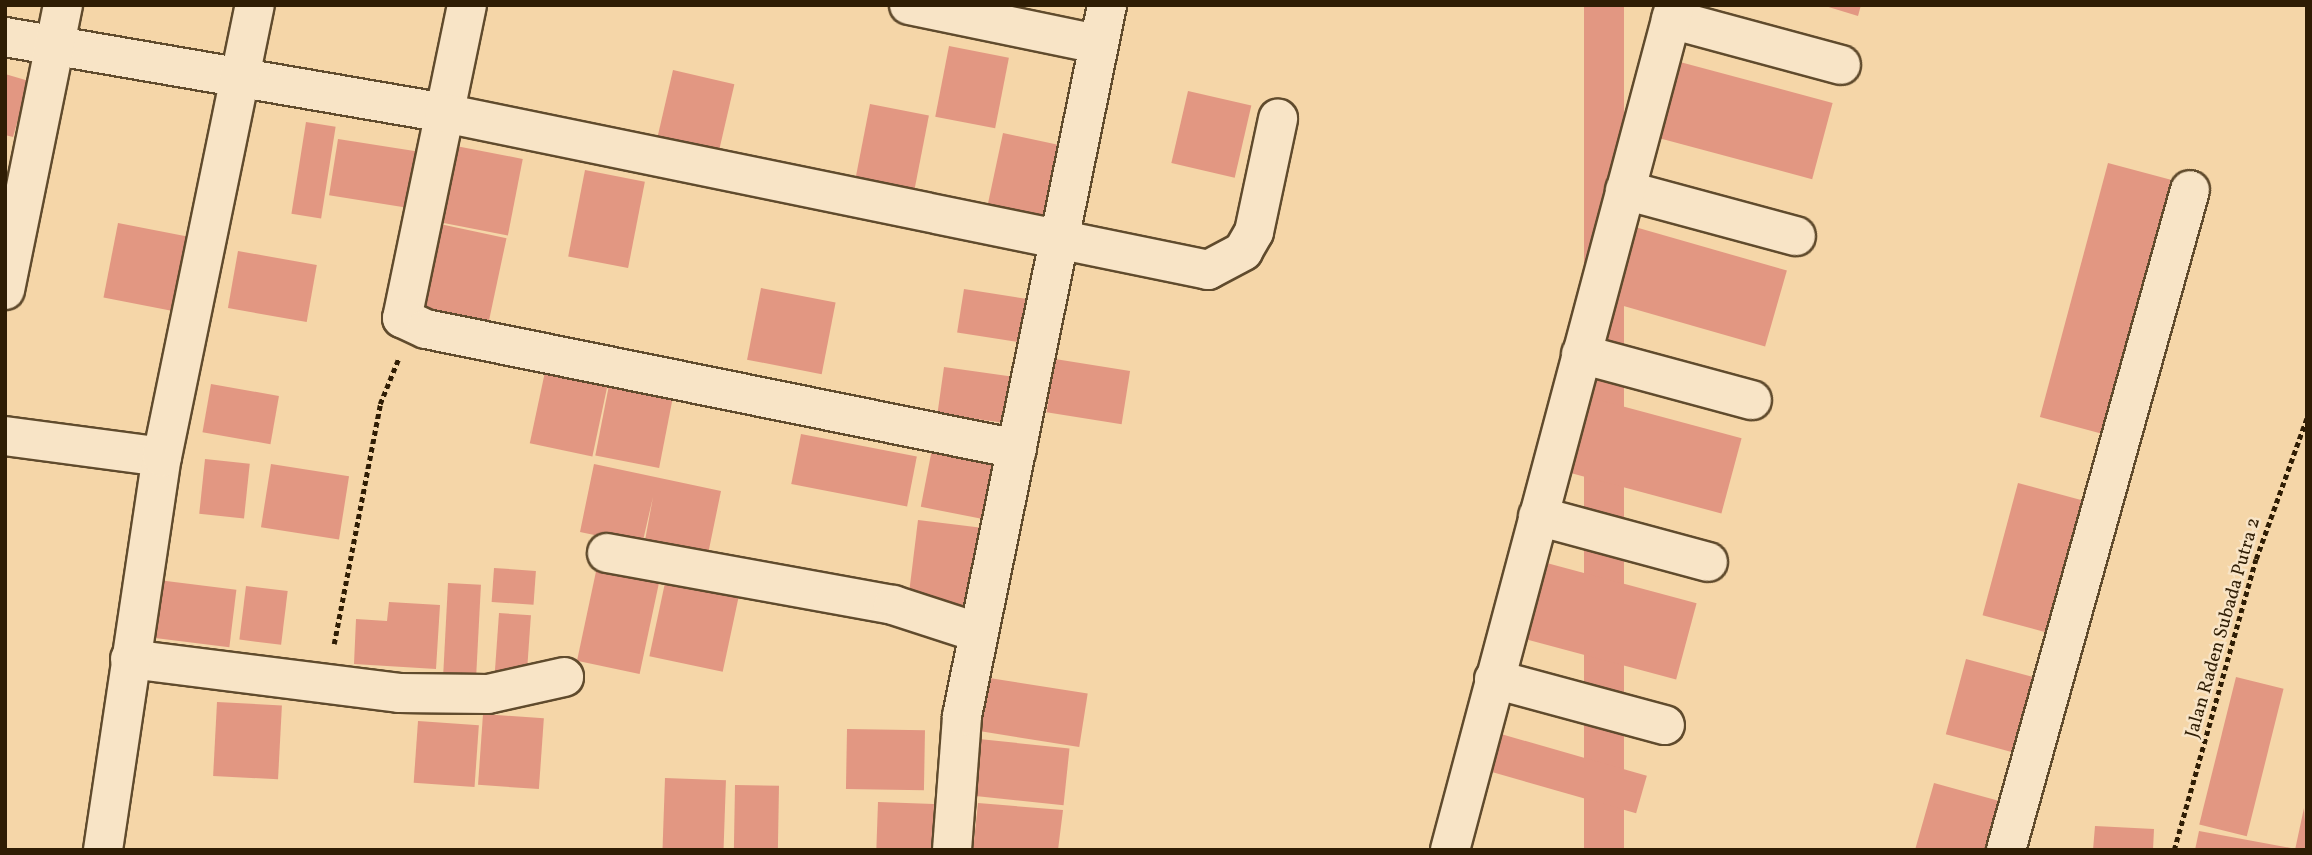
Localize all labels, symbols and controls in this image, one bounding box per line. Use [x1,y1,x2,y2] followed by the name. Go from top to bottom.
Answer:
[2182,515,2266,741] street label: Jalan Raden Subada Putra 2

